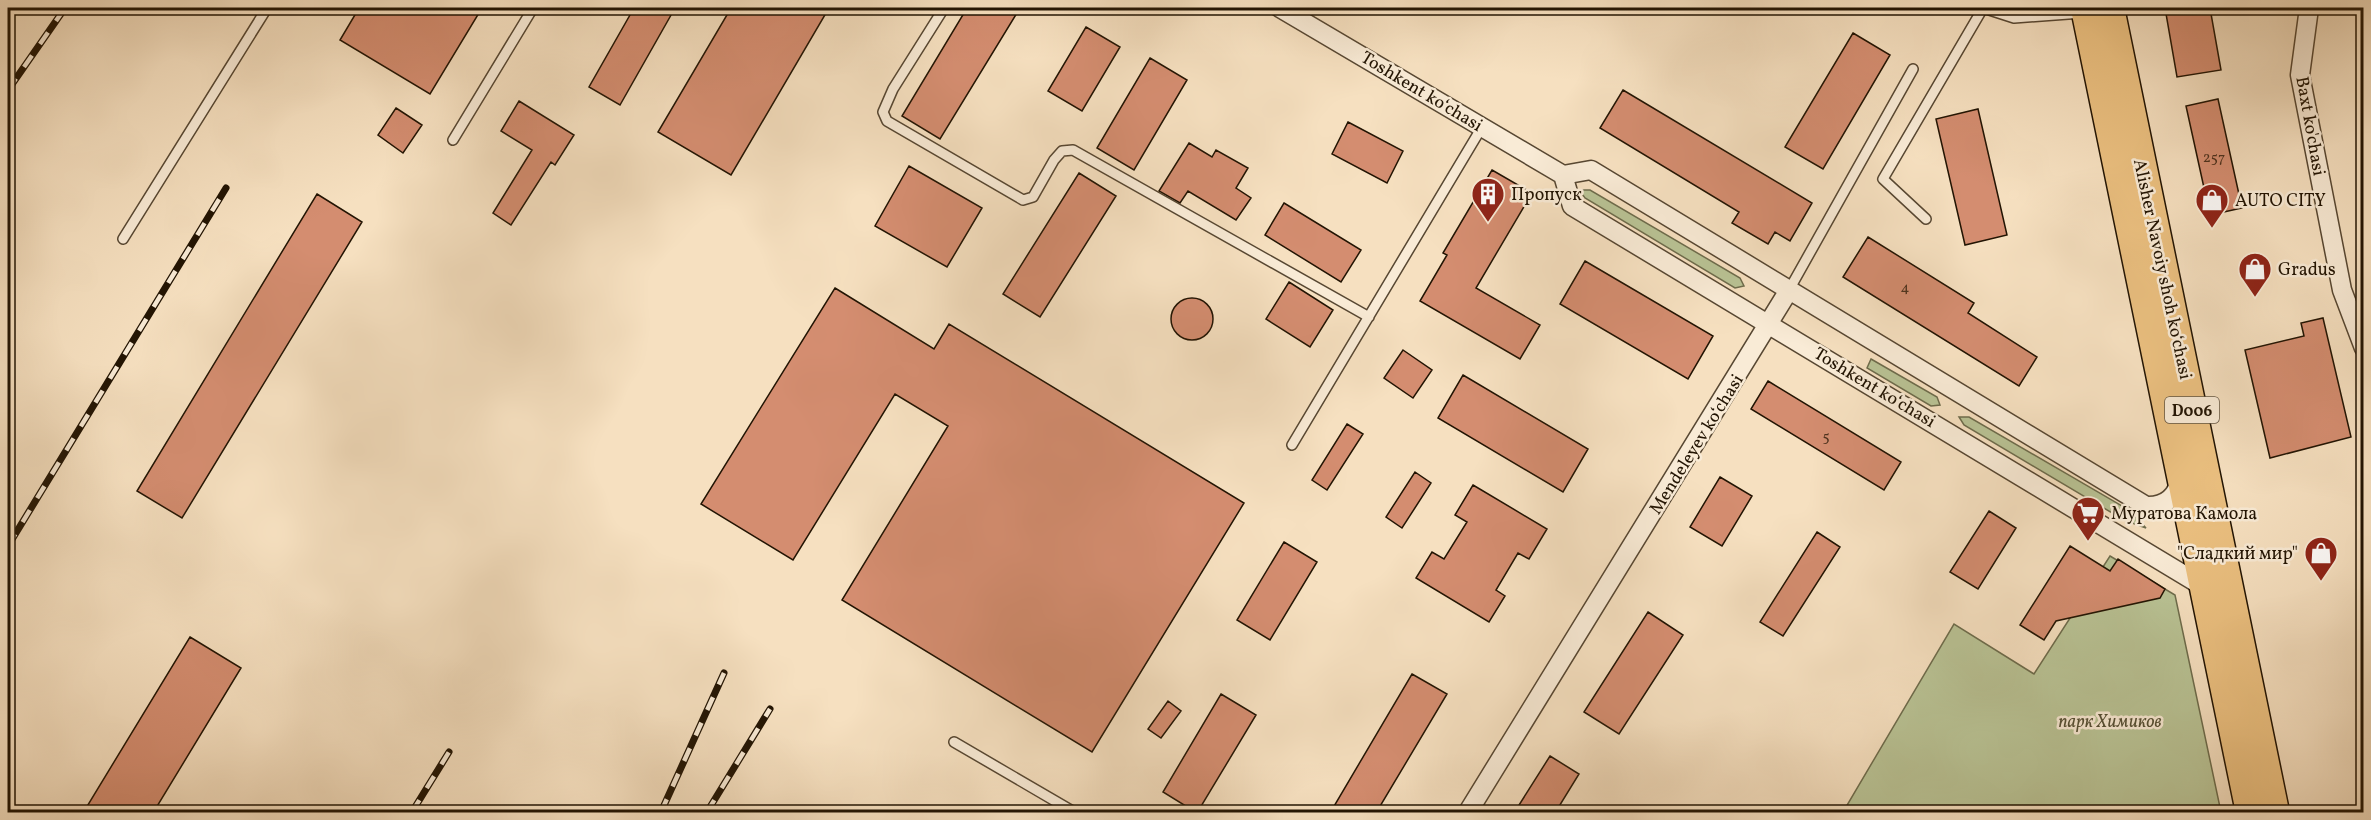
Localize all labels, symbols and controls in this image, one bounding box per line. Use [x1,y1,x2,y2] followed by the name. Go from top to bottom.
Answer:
[1356,46,1487,139] street label: Toshkent ko‘chasi
[2288,74,2331,178] street label: Baxt ko'chasi
[2203,148,2225,169] house number: 257
[2126,157,2197,382] street label: Alisher Navoiy shoh koʻchasi
[1470,176,1506,223] building icon: Пропуск
[2194,182,2230,229] shop icon: AUTO CITY
[1511,183,1582,208] place label: Пропуск
[2235,189,2326,214] place label: AUTO CITY
[2237,251,2273,298] shop icon: Gradus
[2278,258,2336,283] place label: Gradus
[1901,278,1910,299] house number: 4
[1809,342,1940,435] street label: Toshkent ko‘chasi
[1644,370,1750,520] street label: Mendeleyev ko‘chasi
[2165,397,2219,423] road number: D006
[1822,427,1830,448] house number: 5
[2070,495,2106,542] supermarket icon: Муратова Камола
[2111,502,2257,527] place label: Муратова Камола
[2303,535,2339,582] shop icon: "Сладкий мир"
[2177,542,2298,567] place label: "Сладкий мир"
[2058,710,2162,735] park label: парк Химиков

